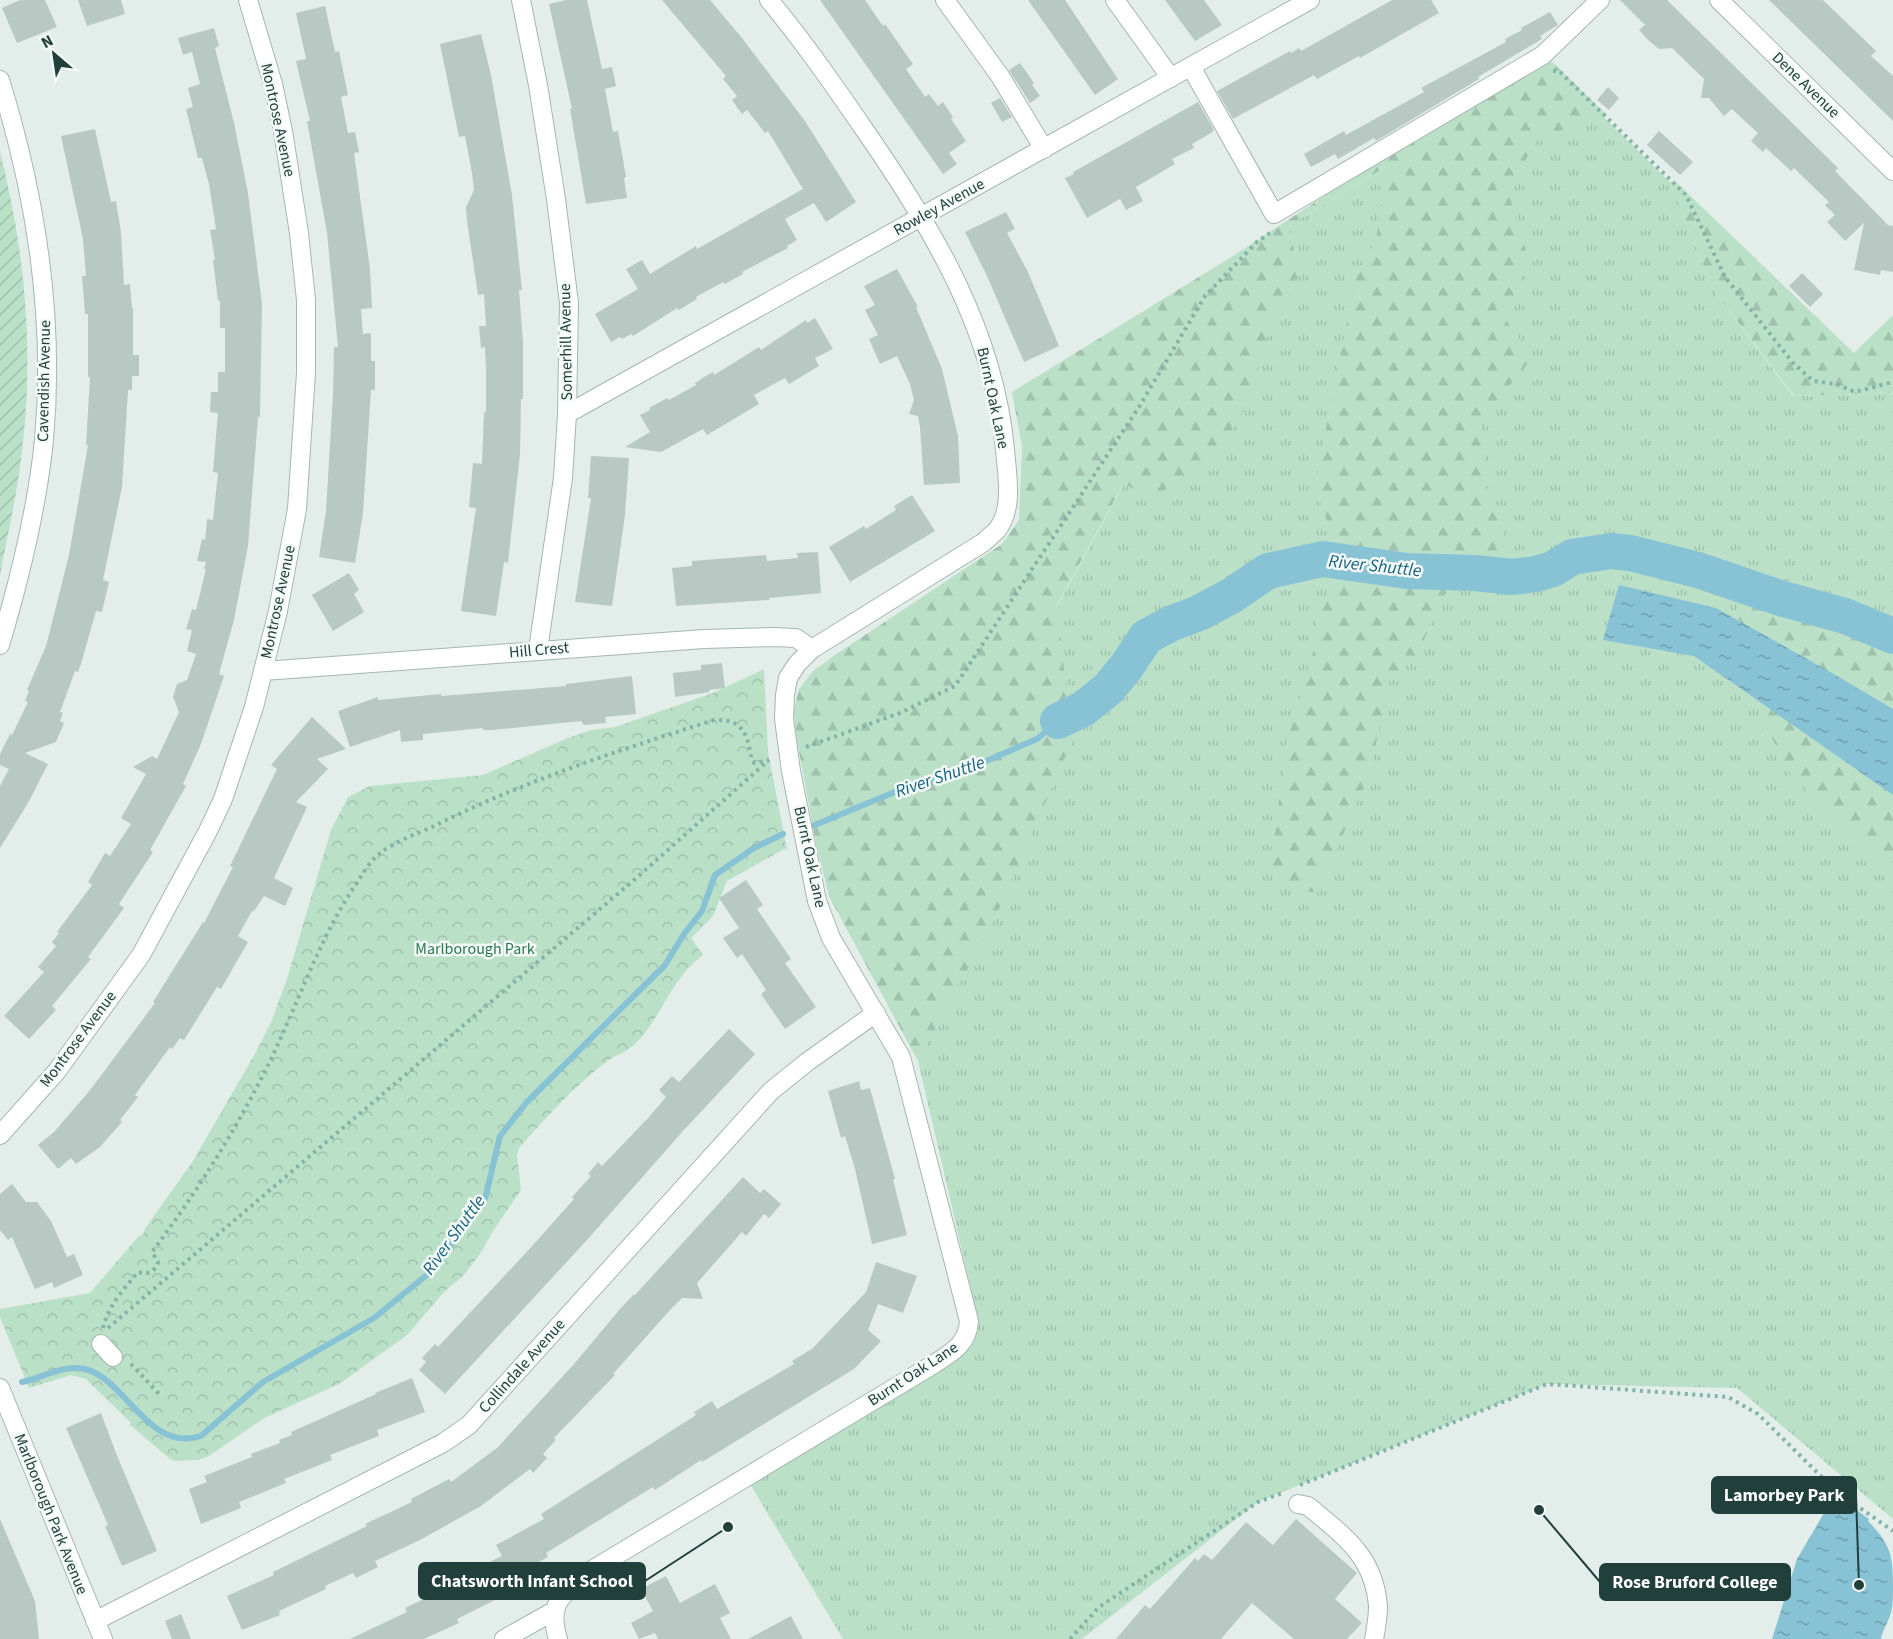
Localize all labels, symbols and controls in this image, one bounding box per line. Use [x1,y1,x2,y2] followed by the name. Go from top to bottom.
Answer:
[24,24,84,84] north arrow
[37,30,57,54] text: N
[1767,47,1845,123] street label: Dene Avenue
[255,61,301,179] street label: Montrose Avenue
[889,173,989,241] street label: Rowley Avenue
[554,283,578,401] street label: Somerhill Avenue
[32,320,56,442] street label: Cavendish Avenue
[971,345,1015,451] street label: Burnt Oak Lane
[255,543,301,661] street label: Montrose Avenue
[1327,549,1423,583] water label: River Shuttle
[508,636,570,664] street label: Hill Crest
[892,750,989,804] water label: River Shuttle
[788,804,832,910] street label: Burnt Oak Lane
[415,938,535,960] park label: Marlborough Park
[34,986,122,1092] street label: Montrose Avenue
[416,1190,492,1280] water label: River Shuttle
[474,1314,570,1418] street label: Collindale Avenue
[864,1337,962,1411] street label: Burnt Oak Lane
[9,1430,93,1598] street label: Marlborough Park Avenue
[1712,1477,1856,1513] callout: Lamorbey Park
[1724,1483,1844,1508] text: Lamorbey Park
[419,1563,645,1599] callout: Chatsworth Infant School
[1600,1564,1790,1600] callout: Rose Bruford College
[431,1569,633,1594] text: Chatsworth Infant School
[1612,1570,1778,1595] text: Rose Bruford College

